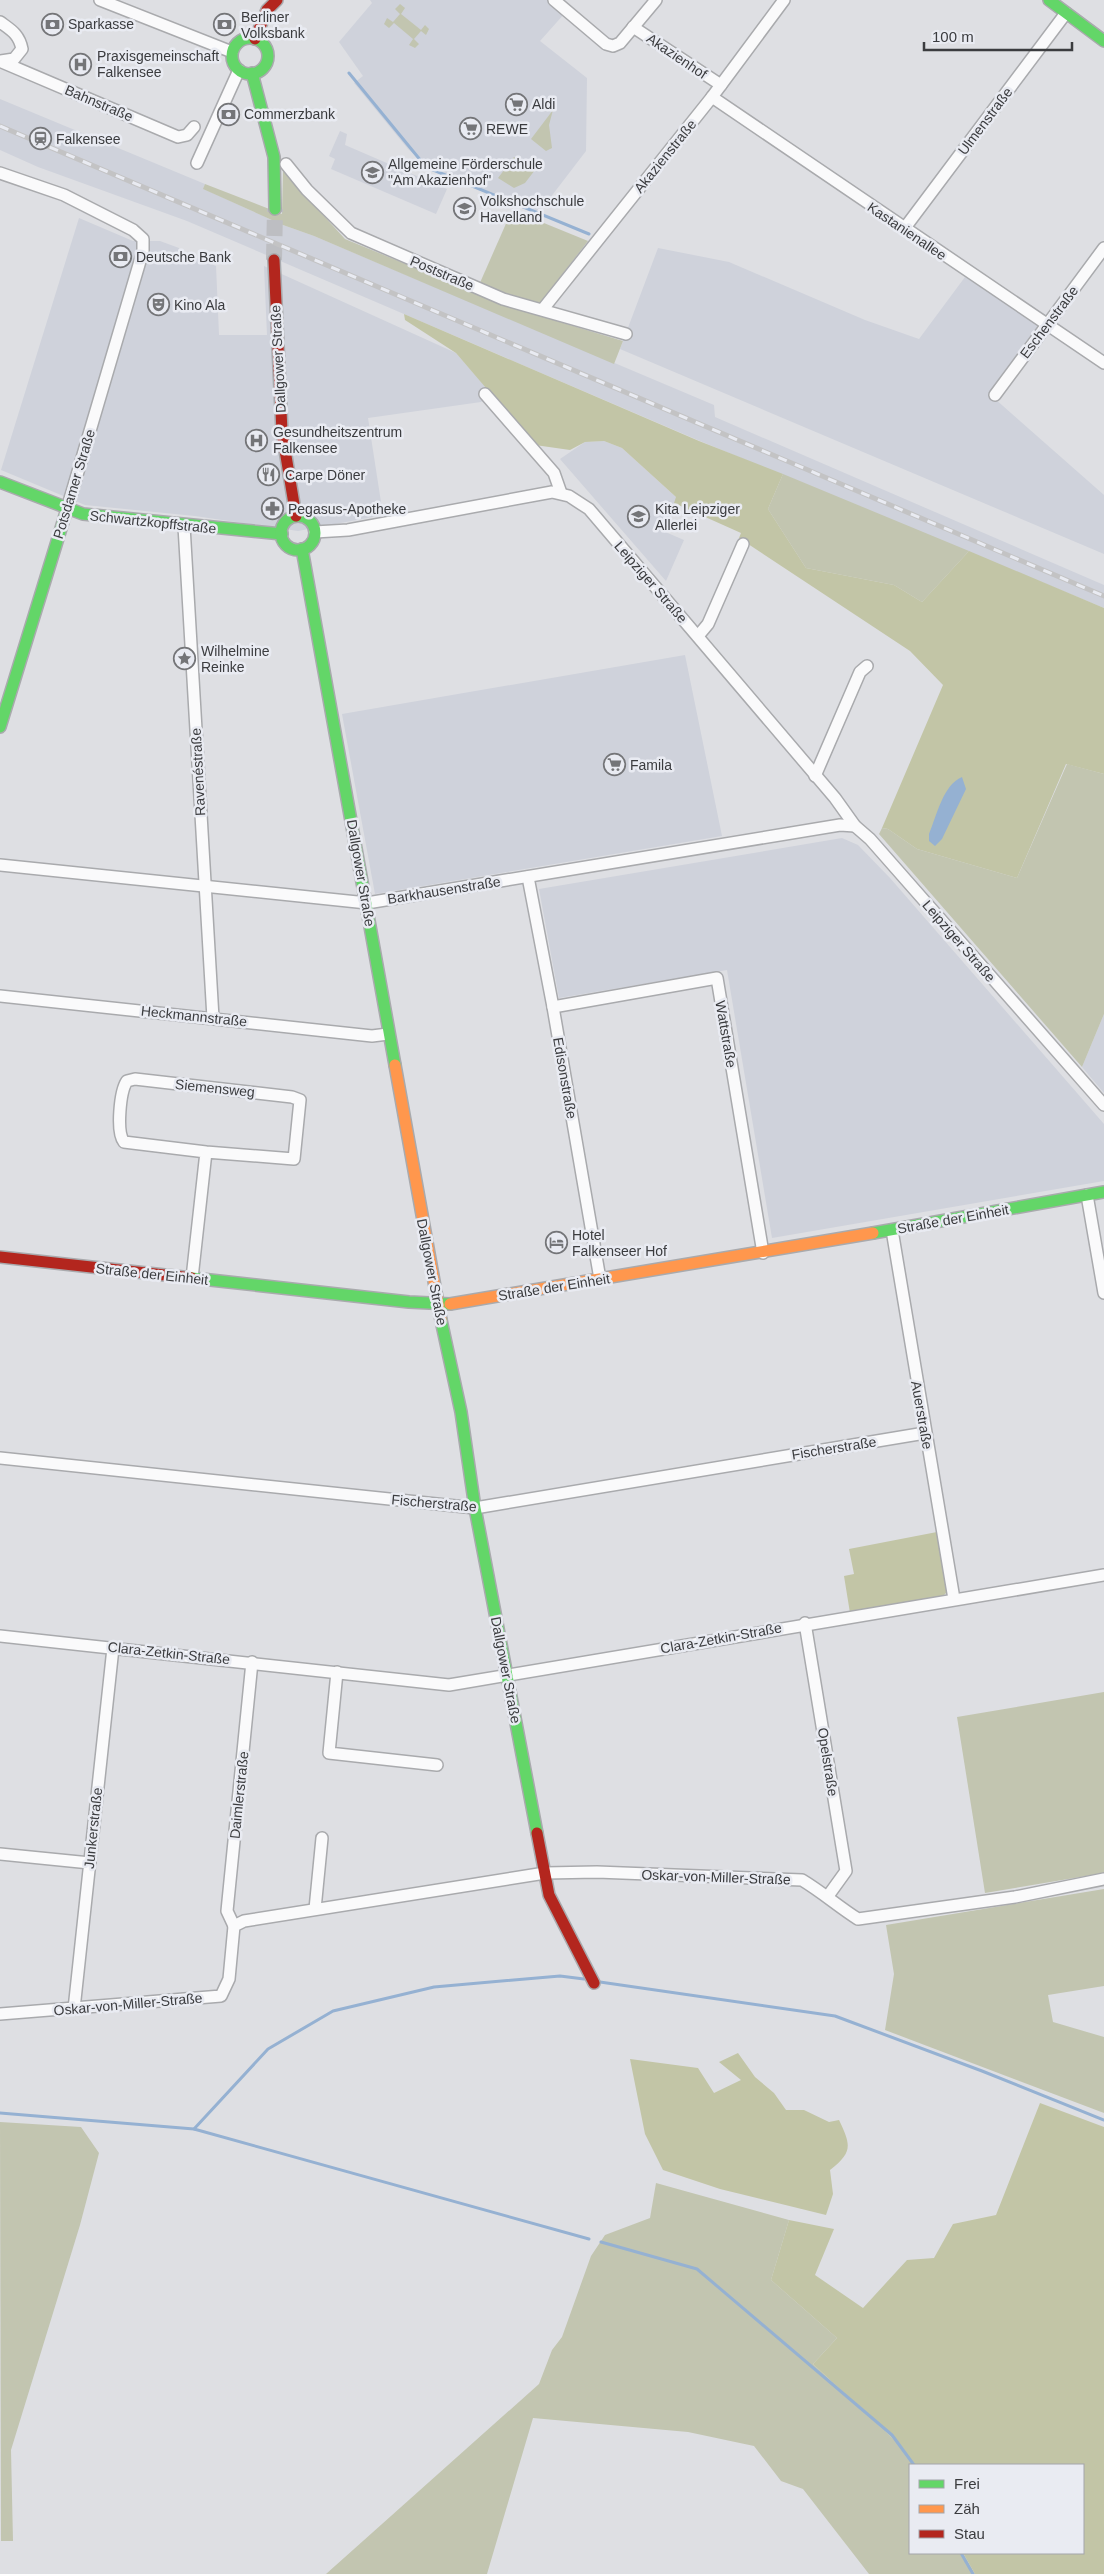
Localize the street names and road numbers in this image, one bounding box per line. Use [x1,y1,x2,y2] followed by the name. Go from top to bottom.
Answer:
[644,30,710,82] street label: Akazienhof
[63,81,136,125] street label: Bahnstraße
[954,84,1016,158] street label: Ulmenstraße
[631,116,700,196] street label: Akazienstraße
[864,199,950,263] street label: Kastanienallee
[408,252,476,294] street label: Poststraße
[1017,283,1082,361] street label: Eschenstraße
[267,304,289,413] street label: Dallgower Straße
[50,427,98,541] street label: Potsdamer Straße
[89,507,217,537] street label: Schwartzkopffstraße
[611,538,691,626] street label: Leipziger Straße
[188,727,208,816] street label: Ravenéstraße
[344,818,378,928] street label: Dallgower Straße
[386,873,502,907] street label: Barkhausenstraße
[919,897,999,985] street label: Leipziger Straße
[712,999,740,1069] street label: Wattstraße
[140,1002,248,1030] street label: Heckmannstraße
[550,1036,580,1120] street label: Edisonstraße
[174,1076,256,1100] street label: Siemensweg
[896,1201,1010,1237] street label: Straße der Einheit
[414,1217,450,1327] street label: Dallgower Straße
[95,1260,209,1288] street label: Straße der Einheit
[497,1270,611,1304] street label: Straße der Einheit
[908,1380,936,1451] street label: Auerstraße
[790,1433,878,1463] street label: Fischerstraße
[391,1491,478,1515] street label: Fischerstraße
[488,1615,524,1725] street label: Dallgower Straße
[659,1619,783,1657] street label: Clara-Zetkin-Straße
[107,1639,231,1667] street label: Clara-Zetkin-Straße
[815,1727,841,1798] street label: Opelstraße
[226,1750,252,1840] street label: Daimlerstraße
[81,1786,105,1869] street label: Junkerstraße
[641,1866,791,1888] street label: Oskar-von-Miller-Straße
[53,1990,203,2018] street label: Oskar-von-Miller-Straße

